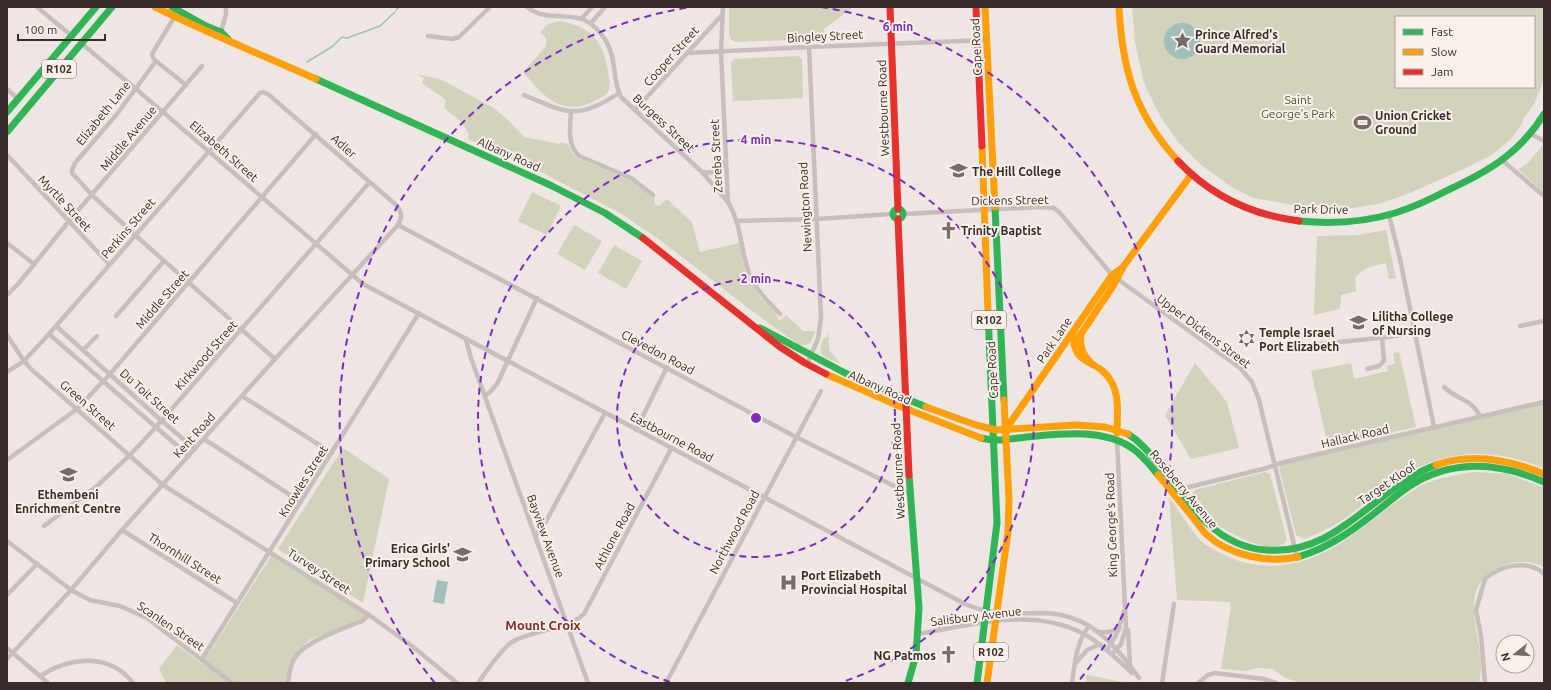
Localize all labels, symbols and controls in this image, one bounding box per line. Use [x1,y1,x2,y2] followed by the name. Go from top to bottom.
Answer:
[18,16,105,42] scale bar
[1395,16,1535,88] legend
[968,18,984,76] street label: Cape Road
[883,20,913,33] text: 6 min
[24,23,57,36] text: 100 m
[641,23,701,89] street label: Cooper Street
[1431,25,1453,38] text: Fast
[787,28,864,44] street label: Bingley Street
[1195,28,1286,55] place label: Prince Alfred's Guard Memorial
[1172,31,1192,51] place icon: Prince Alfred's Guard Memorial
[1431,45,1457,58] text: Slow
[875,59,891,157] street label: Westbourne Road
[42,60,76,78] road number: R102
[1431,65,1453,78] text: Jam
[73,79,133,147] street label: Elizabeth Lane
[631,91,698,155] street label: Burgess Street
[1261,93,1335,120] park label: Saint George's Park
[97,103,159,173] street label: Middle Avenue
[1375,109,1451,136] place label: Union Cricket Ground
[1352,112,1372,132] sports icon: Union Cricket Ground
[187,118,261,184] street label: Elizabeth Street
[708,118,724,193] street label: Zereba Street
[329,131,360,161] street label: Adler
[741,133,771,146] text: 4 min
[476,134,542,174] street label: Albany Road
[949,161,969,181] school or university icon: The Hill College
[796,162,814,252] street label: Newington Road
[972,165,1061,178] place label: The Hill College
[36,172,94,234] street label: Myrtle Street
[971,193,1049,207] street label: Dickens Street
[98,195,158,261] street label: Perkins Street
[1293,202,1349,216] street label: Park Drive
[938,220,958,240] church icon: Trinity Baptist
[961,224,1042,237] place label: Trinity Baptist
[133,267,191,331] street label: Middle Street
[741,272,771,285] text: 2 min
[1155,292,1254,371] street label: Upper Dickens Street
[1372,310,1453,337] place label: Lilitha College of Nursing
[972,311,1006,329] road number: R102
[1349,313,1369,333] school or university icon: Lilitha College of Nursing
[1034,315,1074,365] street label: Park Lane
[172,317,240,392] street label: Kirkwood Street
[1259,326,1339,353] place label: Temple Israel Port Elizabeth
[619,327,697,377] street label: Clevedon Road
[1236,329,1256,349] synagogue icon: Temple Israel Port Elizabeth
[984,341,1000,399] street label: Cape Road
[118,366,182,426] street label: Du Toit Street
[847,367,913,407] street label: Albany Road
[58,378,118,433] street label: Green Street
[171,410,217,460] street label: Kent Road
[628,410,716,464] street label: Eastbourne Road
[749,411,763,425] centre of rings
[889,422,907,520] street label: Westbourne Road
[1320,422,1390,450] street label: Hallack Road
[276,443,330,519] street label: Knowles Street
[1147,447,1221,531] street label: Roseberry Avenue
[1356,459,1419,507] street label: Target Kloof
[58,465,78,485] school or university icon: Ethembeni Enrichment Centre
[1103,472,1119,578] street label: King George's Road
[15,488,121,515] place label: Ethembeni Enrichment Centre
[707,488,761,576] street label: Northwood Road
[525,493,567,579] street label: Bayview Avenue
[591,501,637,571] street label: Athlone Road
[146,530,224,586] street label: Thornhill Street
[365,542,450,569] place label: Erica Girls' Primary School
[453,545,473,565] school or university icon: Erica Girls' Primary School
[285,546,353,596] street label: Turvey Street
[801,569,907,596] place label: Port Elizabeth Provincial Hospital
[778,572,798,592] hospital icon: Port Elizabeth Provincial Hospital
[135,599,207,653] street label: Scanlen Street
[930,604,1022,628] street label: Salisbury Avenue
[505,618,581,632] district label: Mount Croix
[1495,634,1535,674] north arrow
[974,643,1008,661] road number: R102
[939,645,959,665] church icon: NG Patmos
[874,649,936,662] place label: NG Patmos
[1498,651,1512,663] text: N

